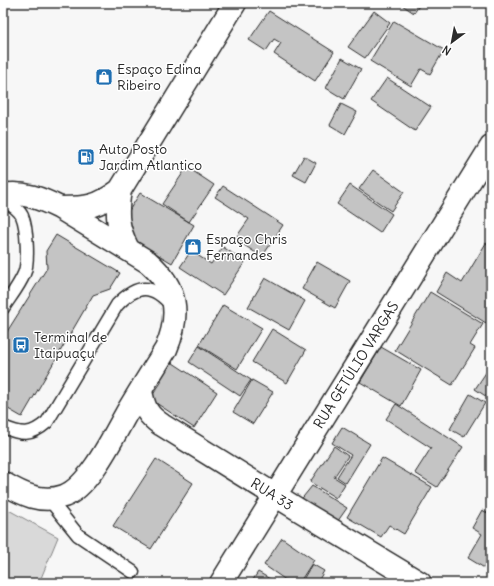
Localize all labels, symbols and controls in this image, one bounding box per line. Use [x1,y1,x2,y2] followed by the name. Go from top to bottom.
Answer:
[432,22,472,62] north arrow
[440,43,454,58] text: N
[117,60,201,94] place label: Espaço Edina Ribeiro
[94,67,114,87] shop icon: Espaço Edina Ribeiro
[99,140,202,174] place label: Auto Posto Jardim Atlantico
[76,147,96,167] fuel station icon: Auto Posto Jardim Atlantico
[206,230,287,264] place label: Espaço Chris Fernandes
[183,237,203,257] shop icon: Espaço Chris Fernandes
[309,298,403,432] street label: RUA GETÚLIO VARGAS
[34,328,107,362] place label: Terminal de Itaipuaçu
[11,335,31,355] bus stop icon: Terminal de Itaipuaçu
[247,474,297,514] street label: RUA 33

